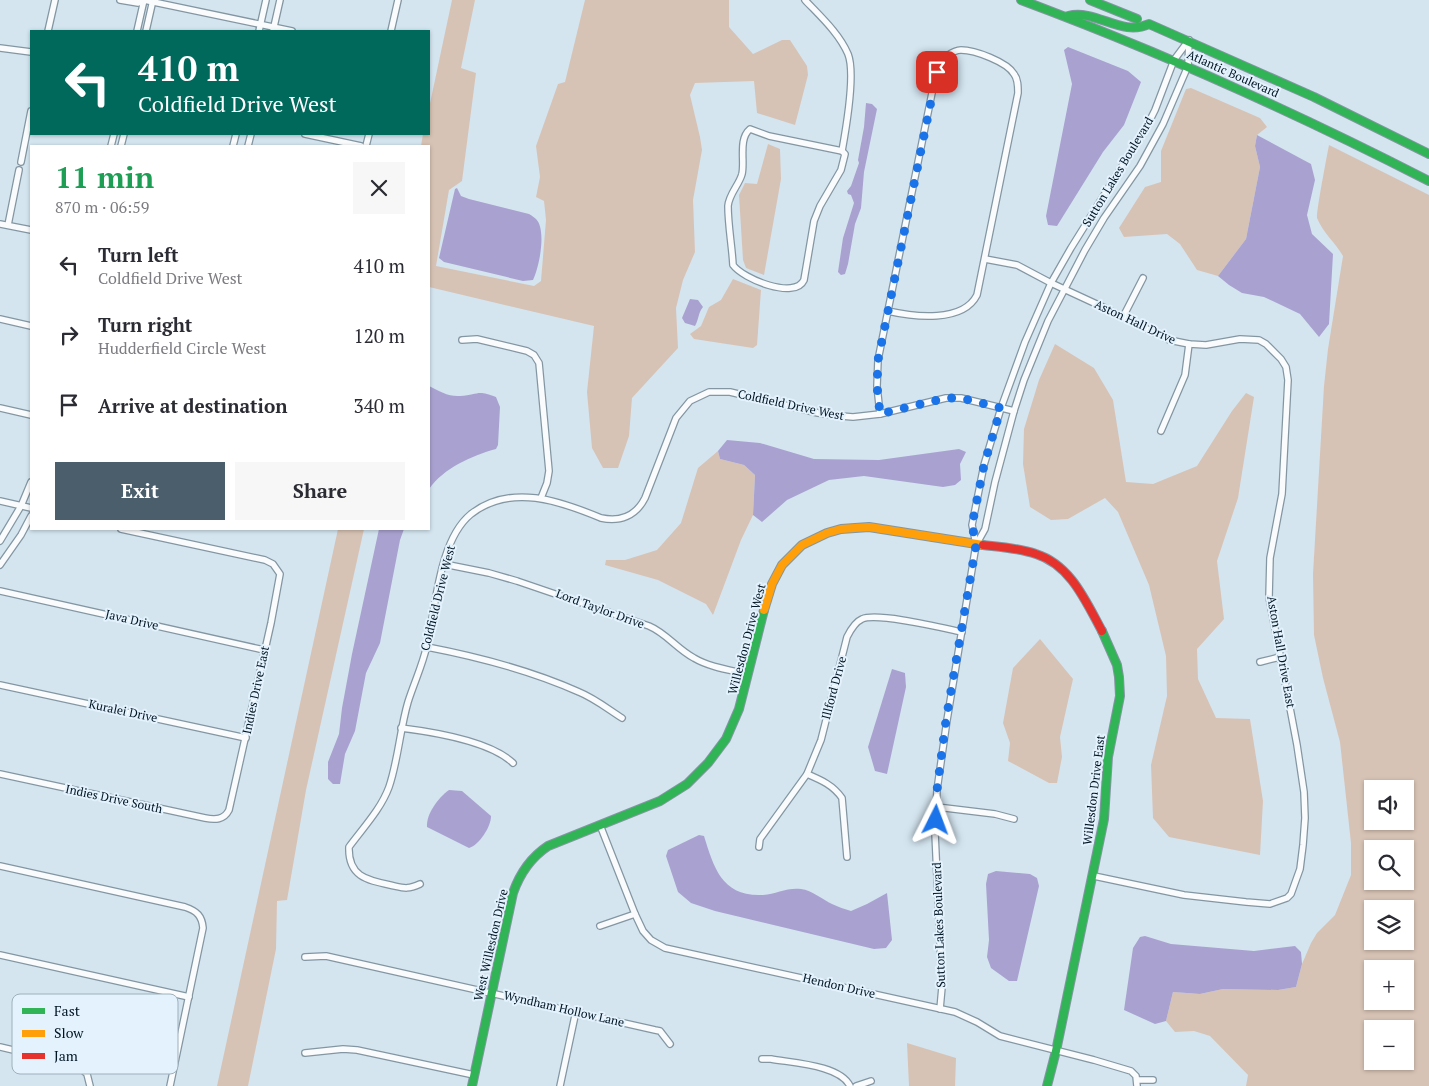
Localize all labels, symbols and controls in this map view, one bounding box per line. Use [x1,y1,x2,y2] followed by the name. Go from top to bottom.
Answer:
[138,45,239,91] text: 410 m
[1185,47,1282,101] street label: Atlantic Boulevard
[55,50,120,115] icon: left
[916,51,958,93] pin
[923,58,951,86] icon: arrive
[138,89,337,118] text: Coldfield Drive West
[1079,114,1156,229] street label: Sutton Lakes Boulevard
[55,157,154,197] text: 11 min
[353,162,405,214] button: close
[55,196,149,218] text: 870 m · 06:59
[98,242,179,267] text: Turn left
[55,251,83,279] icon: left
[354,253,405,278] text: 410 m
[98,267,243,289] text: Coldfield Drive West
[1092,296,1178,347] street label: Aston Hall Drive
[98,312,192,337] text: Turn right
[55,321,83,349] icon: right
[354,323,405,348] text: 120 m
[98,337,266,359] text: Hudderfield Circle West
[737,386,846,423] street label: Coldfield Drive West
[55,391,83,419] icon: arrive
[98,393,287,418] text: Arrive at destination
[354,393,405,418] text: 340 m
[55,462,225,520] button: Exit
[235,462,405,520] button: Share
[417,543,458,652] street label: Coldfield Drive West
[724,581,769,696] street label: Willesdon Drive West
[554,586,646,631] street label: Lord Taylor Drive
[1264,595,1299,710] street label: Aston Hall Drive East
[104,606,160,633] street label: Java Drive
[239,644,272,735] street label: Indies Drive East
[818,655,849,721] street label: Illford Drive
[87,696,159,725] street label: Kuralei Drive
[1079,733,1108,846] street label: Willesdon Drive East
[1364,780,1414,1070] map controls
[1364,780,1414,830] button: sound
[64,781,164,816] street label: Indies Drive South
[909,793,961,845] position arrow
[1364,840,1414,890] button: search
[929,862,948,988] street label: Sutton Lakes Boulevard
[470,888,511,1002] street label: West Willesdon Drive
[1364,900,1414,950] button: layers
[1364,960,1414,1010] button: +
[801,970,877,1001] street label: Hendon Drive
[502,987,626,1030] street label: Wyndham Hollow Lane
[12,994,178,1074] legend
[54,1001,81,1020] text: Fast
[1364,1020,1414,1070] button: −
[54,1023,84,1042] text: Slow
[54,1046,78,1065] text: Jam

